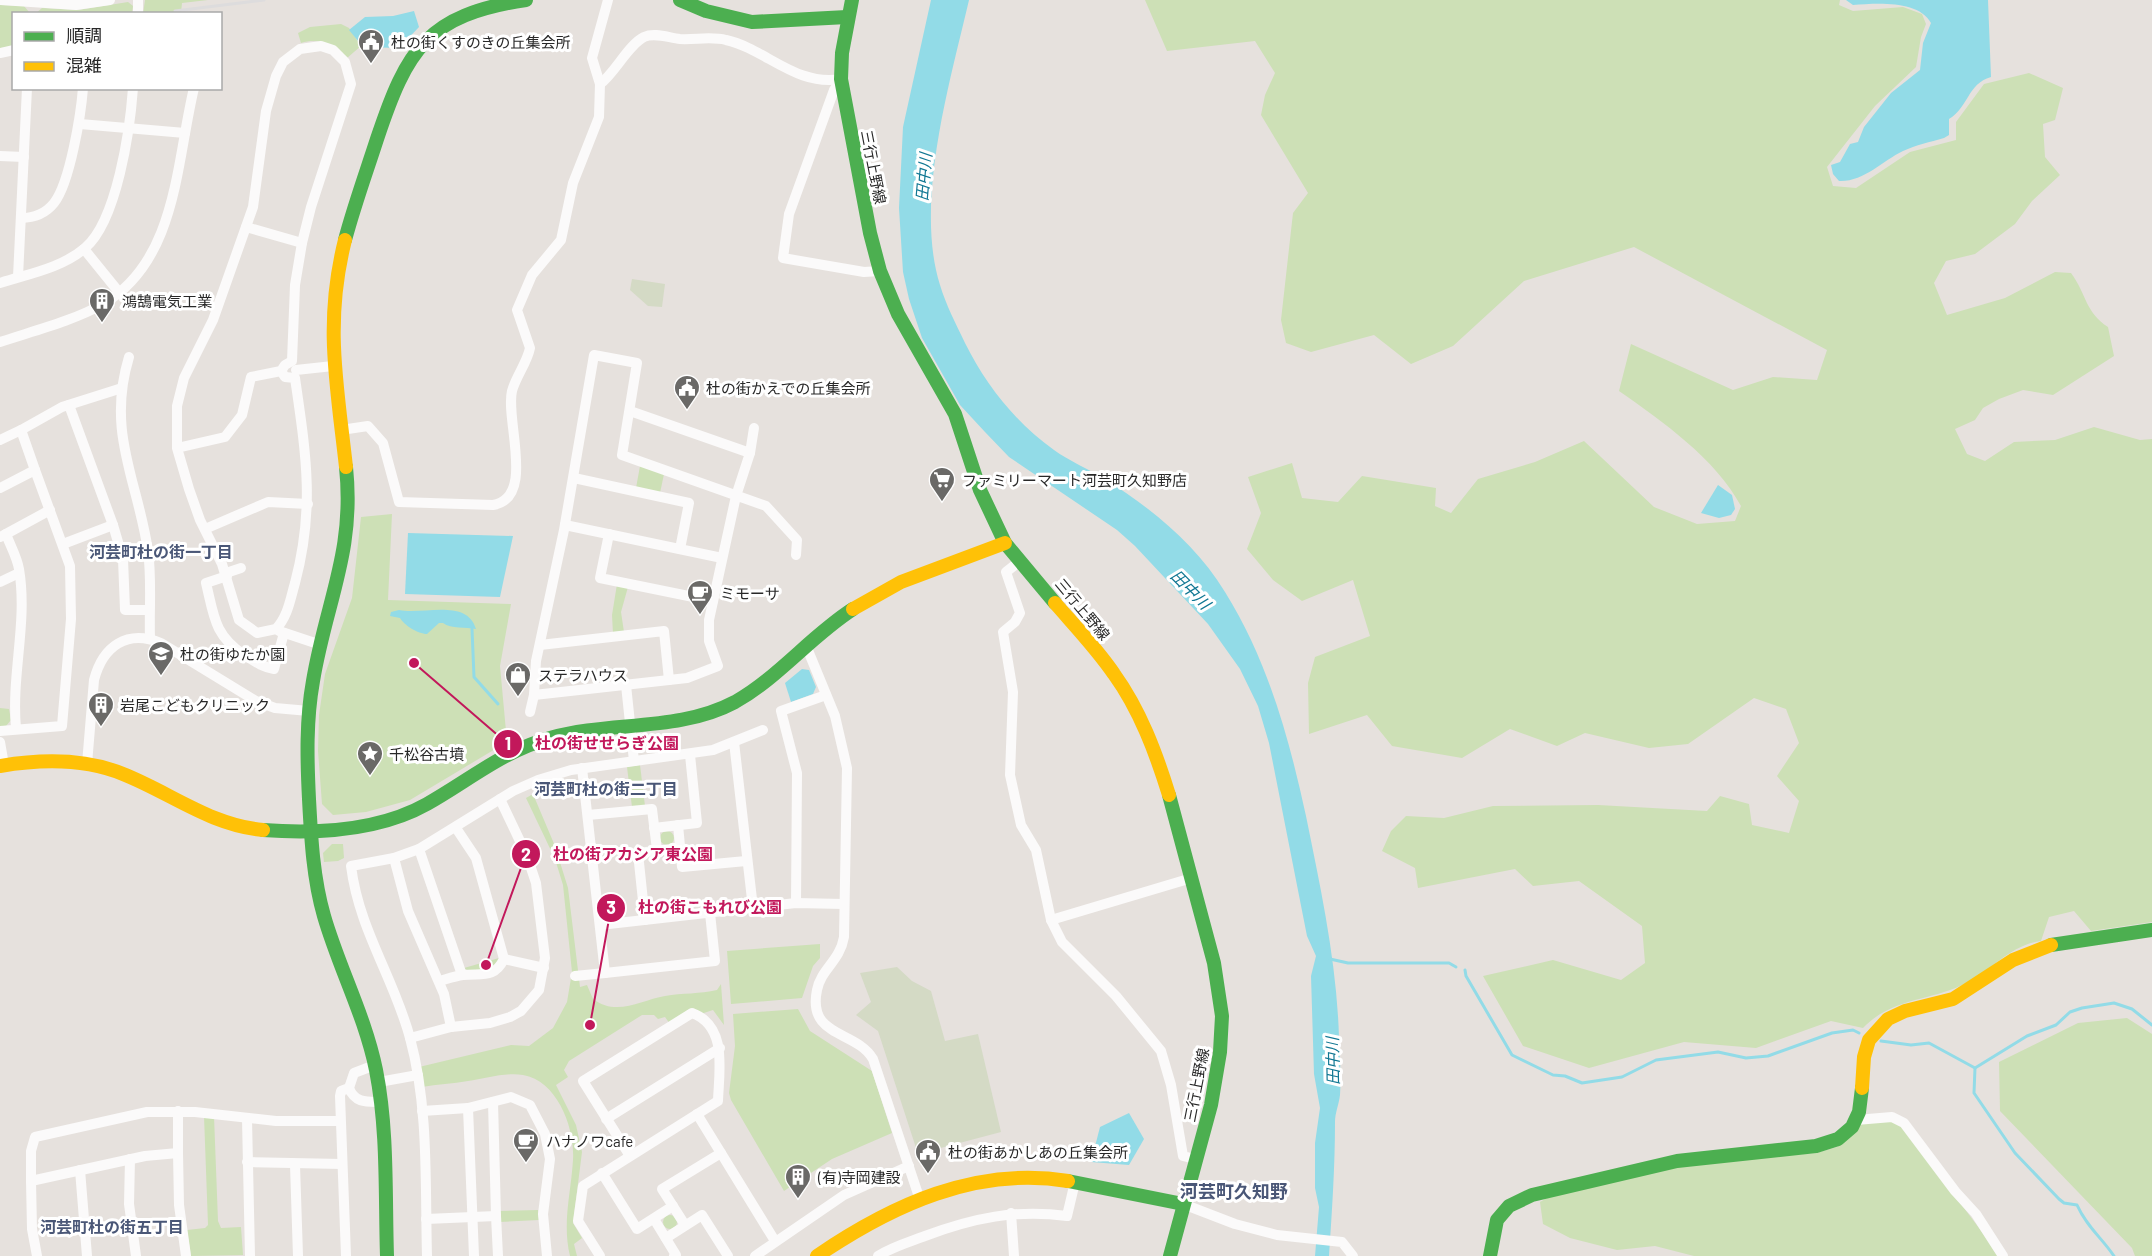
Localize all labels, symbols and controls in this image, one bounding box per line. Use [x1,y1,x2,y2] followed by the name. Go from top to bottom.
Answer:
[12,12,222,90] legend
[66,24,102,46] text: 順調
[356,27,386,65] public building icon: 杜の街くすのきの丘集会所
[391,33,571,51] place label: 杜の街くすのきの丘集会所
[66,54,102,76] text: 混雑
[858,128,890,206] street label: 三行上野線
[911,150,935,202] water label: 田中川
[87,286,117,324] building icon: 鴻鵠電気工業
[122,292,212,310] place label: 鴻鵠電気工業
[672,373,702,411] public building icon: 杜の街かえでの丘集会所
[706,379,871,397] place label: 杜の街かえでの丘集会所
[927,465,957,503] supermarket icon: ファミリーマート河芸町久知野店
[962,471,1187,489] place label: ファミリーマート河芸町久知野店
[89,542,233,561] district label: 河芸町杜の街一丁目
[1167,565,1216,614] water label: 田中川
[1052,574,1114,644] street label: 三行上野線
[685,578,715,616] cafe icon: ミモーサ
[720,584,780,602] place label: ミモーサ
[146,639,176,677] school or university icon: 杜の街ゆたか園
[180,645,285,663] place label: 杜の街ゆたか園
[503,660,533,698] shop icon: ステラハウス
[538,666,628,684] place label: ステラハウス
[86,690,116,728] building icon: 岩尾こどもクリニック
[120,696,270,714] place label: 岩尾こどもクリニック
[493,727,691,761] callout: 杜の街せせらぎ公園
[505,732,511,754] text: 1
[535,733,679,752] text: 杜の街せせらぎ公園
[355,739,385,777] place icon: 千松谷古墳
[389,745,464,763] place label: 千松谷古墳
[534,779,678,798] district label: 河芸町杜の街二丁目
[511,837,725,871] callout: 杜の街アカシア東公園
[521,843,531,865] text: 2
[553,844,713,863] text: 杜の街アカシア東公園
[596,891,794,925] callout: 杜の街こもれび公園
[606,896,616,918] text: 3
[638,897,782,916] text: 杜の街こもれび公園
[1322,1035,1342,1085] water label: 田中川
[1180,1046,1212,1124] street label: 三行上野線
[511,1126,541,1164] cafe icon: ハナノワcafe
[546,1132,633,1150] place label: ハナノワcafe
[913,1137,943,1175] public building icon: 杜の街あかしあの丘集会所
[948,1143,1128,1161] place label: 杜の街あかしあの丘集会所
[783,1162,813,1200] building icon: (有)寺岡建設
[817,1168,901,1186] place label: (有)寺岡建設
[1180,1180,1288,1202] district label: 河芸町久知野
[40,1217,184,1236] district label: 河芸町杜の街五丁目

